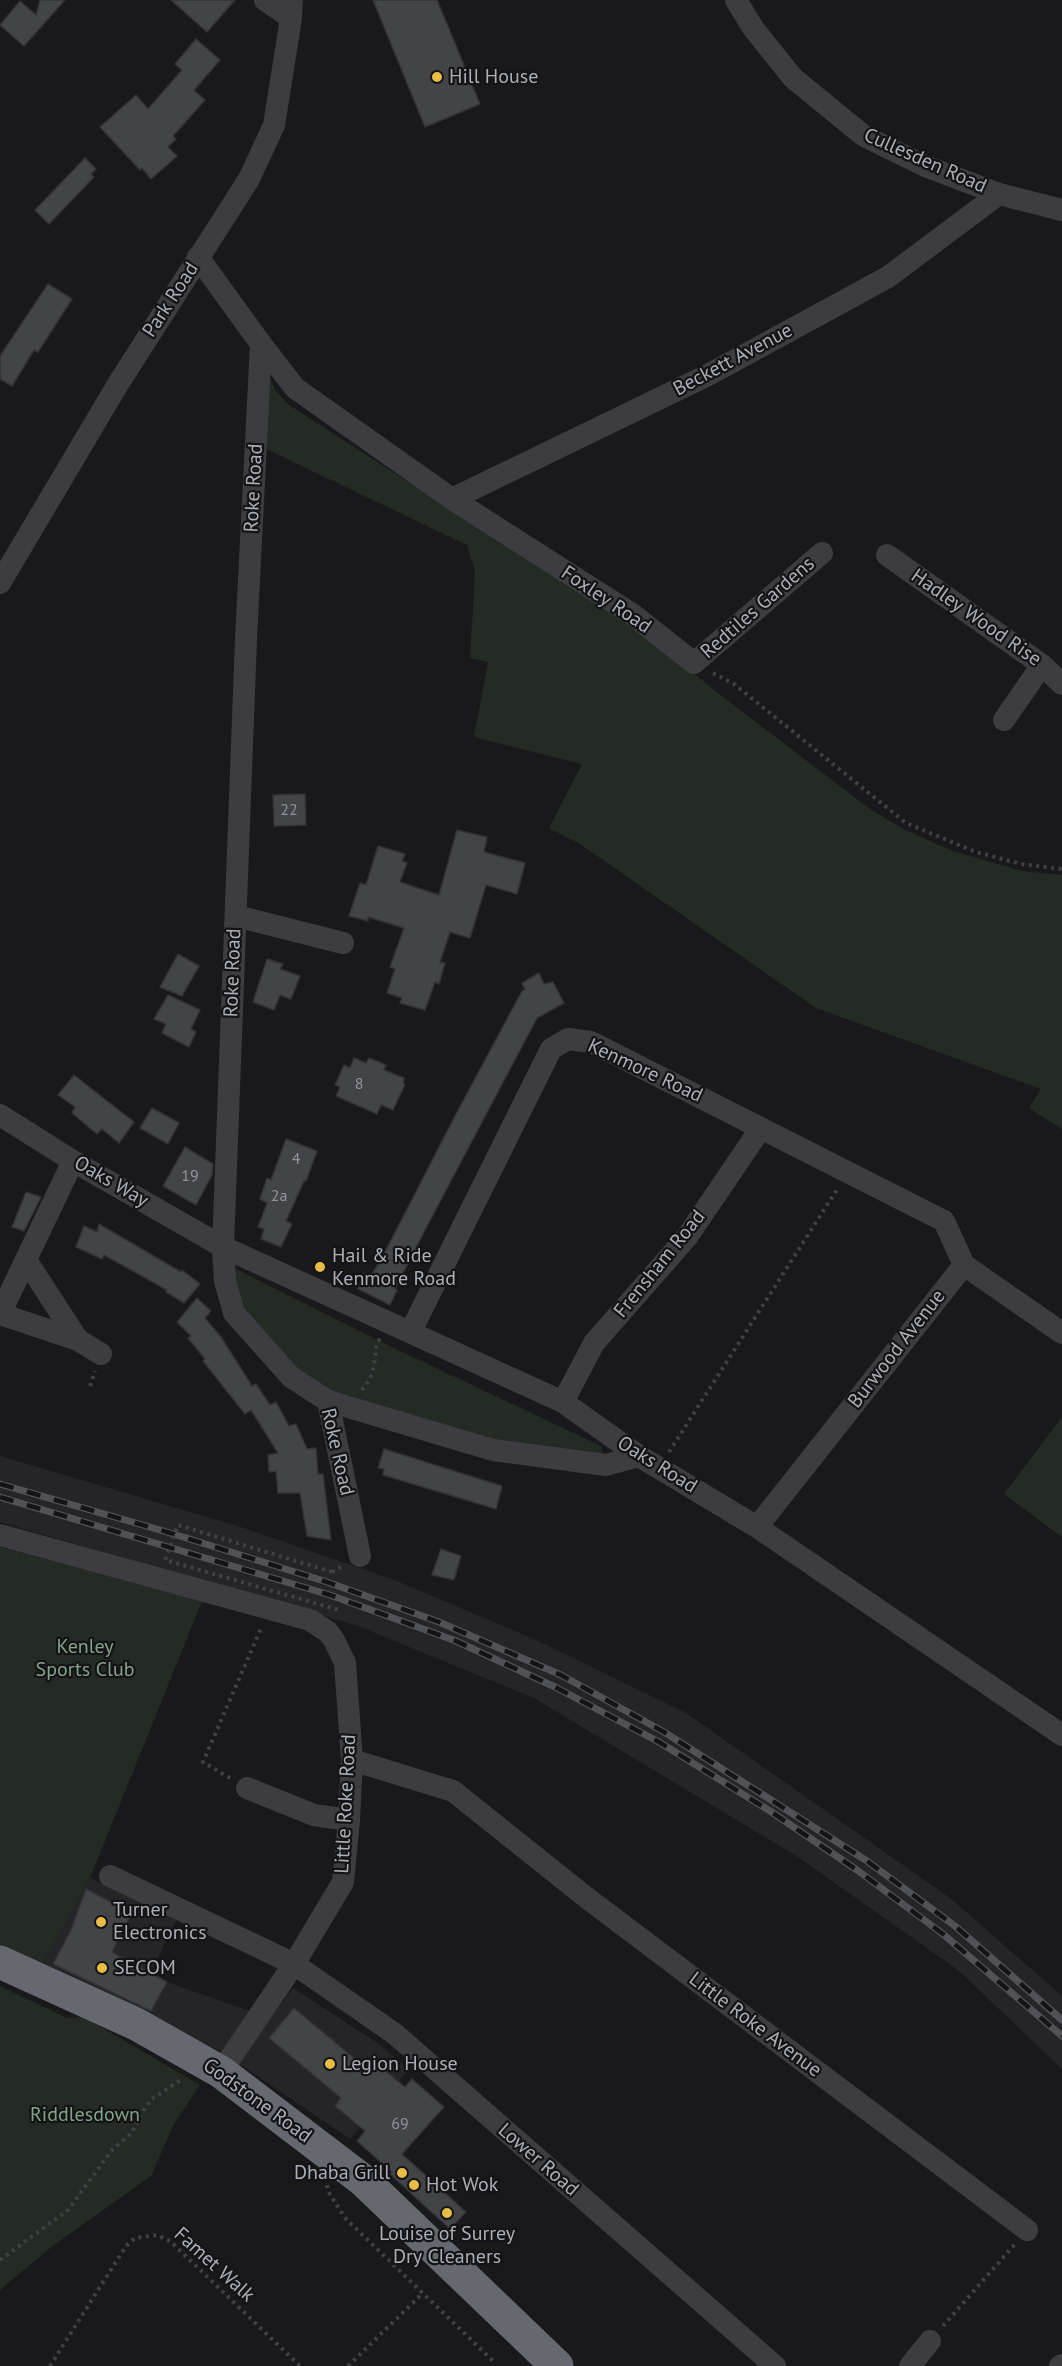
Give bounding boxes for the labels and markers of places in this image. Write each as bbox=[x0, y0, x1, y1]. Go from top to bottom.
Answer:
place label: Hill House bbox=[449, 65, 538, 89]
marker: Hill House bbox=[430, 70, 444, 84]
place label: Hail & Ride Kenmore Road bbox=[332, 1244, 456, 1291]
marker: Hail & Ride Kenmore Road bbox=[313, 1260, 327, 1274]
place label: Turner Electronics bbox=[113, 1898, 207, 1945]
marker: Turner Electronics bbox=[94, 1915, 108, 1929]
place label: SECOM bbox=[114, 1956, 176, 1980]
marker: SECOM bbox=[95, 1961, 109, 1975]
place label: Legion House bbox=[342, 2052, 458, 2076]
marker: Legion House bbox=[323, 2057, 337, 2071]
place label: Dhaba Grill bbox=[294, 2161, 390, 2185]
marker: Dhaba Grill bbox=[395, 2166, 409, 2180]
place label: Hot Wok bbox=[426, 2173, 498, 2197]
marker: Hot Wok bbox=[407, 2178, 421, 2192]
marker: Louise of Surrey Dry Cleaners bbox=[440, 2206, 454, 2220]
place label: Louise of Surrey Dry Cleaners bbox=[379, 2222, 515, 2269]

